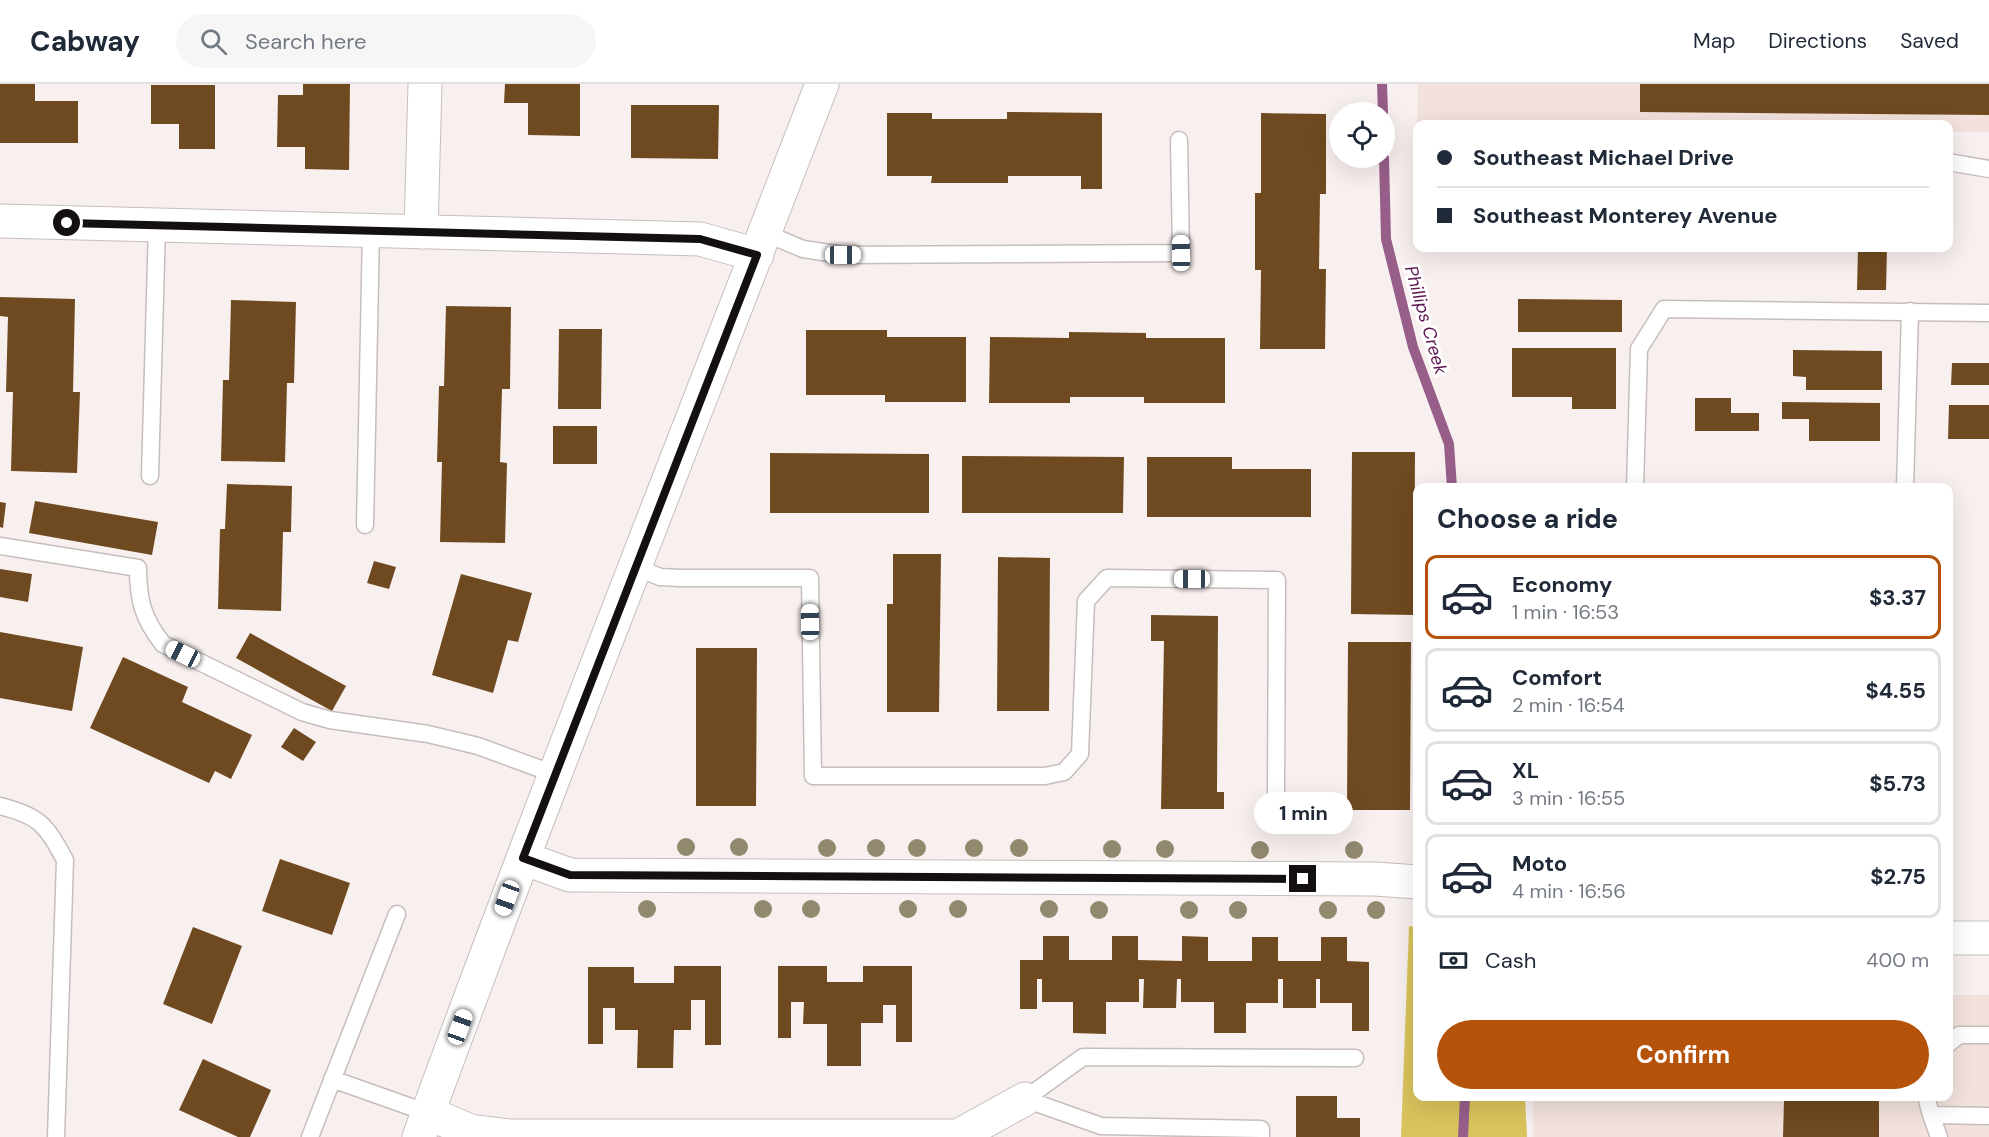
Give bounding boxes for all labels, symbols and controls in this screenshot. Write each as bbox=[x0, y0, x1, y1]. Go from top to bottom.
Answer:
search box bbox=[176, 14, 596, 68]
text: Cabway bbox=[30, 23, 140, 60]
icon: search bbox=[197, 25, 230, 58]
text: Search here bbox=[245, 27, 366, 56]
text: Map bbox=[1693, 27, 1735, 55]
text: Directions bbox=[1768, 27, 1867, 55]
text: Saved bbox=[1900, 27, 1959, 55]
map controls bbox=[1329, 102, 1395, 168]
button: locate bbox=[1329, 102, 1395, 168]
text: Southeast Michael Drive bbox=[1473, 143, 1734, 172]
text: Southeast Monterey Avenue bbox=[1473, 201, 1777, 230]
route start bbox=[53, 209, 80, 236]
car bbox=[1172, 235, 1190, 271]
car bbox=[825, 246, 861, 264]
water label: Phillips Creek bbox=[1399, 263, 1453, 378]
text: Choose a ride bbox=[1437, 501, 1618, 536]
car bbox=[1174, 570, 1210, 588]
icon: car bbox=[1440, 570, 1494, 624]
text: Economy bbox=[1512, 570, 1612, 599]
text: $3.37 bbox=[1869, 583, 1926, 612]
text: 1 min · 16:53 bbox=[1512, 599, 1619, 625]
car bbox=[801, 604, 819, 640]
car bbox=[163, 638, 203, 670]
icon: car bbox=[1440, 663, 1494, 717]
text: Comfort bbox=[1512, 663, 1602, 692]
text: $4.55 bbox=[1865, 676, 1926, 705]
text: 2 min · 16:54 bbox=[1512, 692, 1625, 718]
icon: car bbox=[1440, 756, 1494, 810]
text: XL bbox=[1512, 756, 1539, 785]
text: $5.73 bbox=[1869, 769, 1926, 798]
text: 3 min · 16:55 bbox=[1512, 785, 1625, 811]
callout: 1 min bbox=[1254, 792, 1352, 834]
text: 1 min bbox=[1279, 800, 1328, 826]
icon: car bbox=[1440, 849, 1494, 903]
text: Moto bbox=[1512, 849, 1567, 878]
text: $2.75 bbox=[1870, 862, 1926, 891]
route end bbox=[1289, 865, 1316, 892]
car bbox=[492, 878, 522, 918]
text: 4 min · 16:56 bbox=[1512, 878, 1626, 904]
icon: cash bbox=[1437, 944, 1470, 977]
text: Cash bbox=[1485, 946, 1536, 975]
text: 400 m bbox=[1866, 947, 1929, 973]
car bbox=[445, 1007, 475, 1047]
button: Confirm bbox=[1437, 1020, 1929, 1089]

